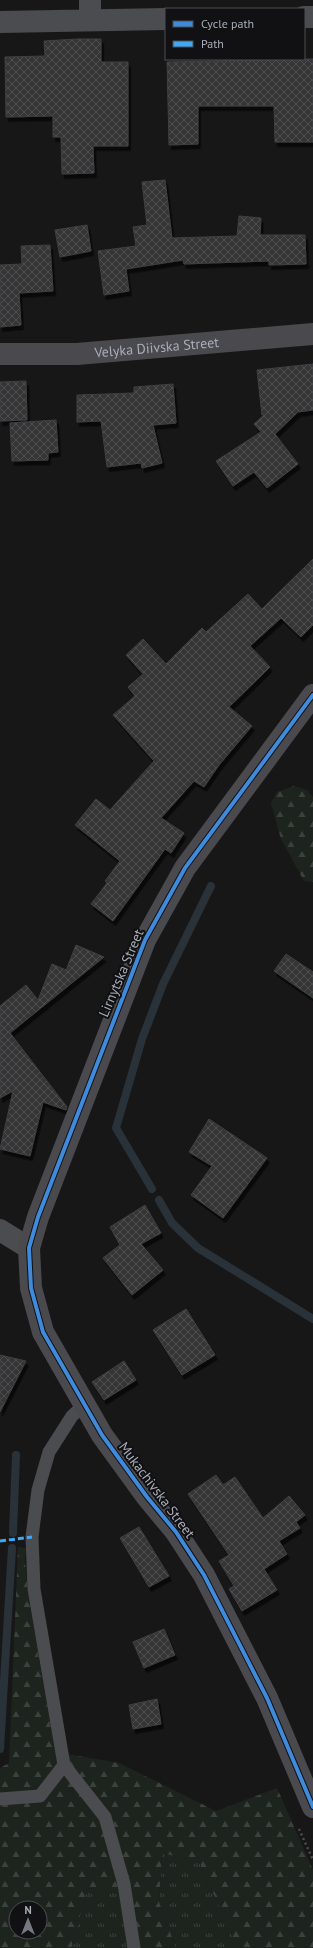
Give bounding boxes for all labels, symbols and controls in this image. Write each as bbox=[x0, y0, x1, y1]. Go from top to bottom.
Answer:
legend bbox=[165, 8, 305, 60]
text: Cycle path bbox=[201, 16, 254, 31]
text: Path bbox=[201, 36, 224, 51]
street label: Velyka Diivska Street bbox=[93, 333, 220, 362]
street label: Lirnytska Street bbox=[94, 926, 148, 1020]
street label: Mukachivska Street bbox=[115, 1438, 199, 1542]
north arrow bbox=[8, 1900, 48, 1940]
text: N bbox=[24, 1903, 32, 1917]

